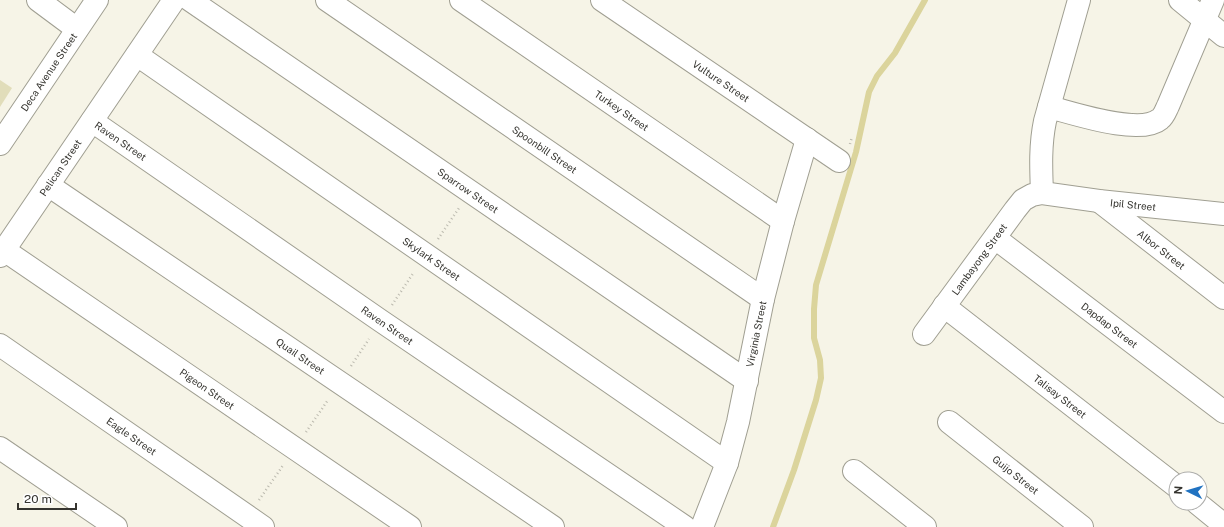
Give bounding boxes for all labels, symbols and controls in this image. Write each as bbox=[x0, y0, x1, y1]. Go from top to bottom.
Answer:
street label: Deca Avenue Street bbox=[18, 30, 79, 113]
street label: Vulture Street bbox=[690, 57, 752, 105]
street label: Turkey Street bbox=[592, 88, 651, 133]
street label: Raven Street bbox=[93, 119, 149, 163]
street label: Spoonbill Street bbox=[510, 123, 579, 176]
street label: Pelican Street bbox=[37, 137, 84, 198]
street label: Sparrow Street bbox=[435, 165, 501, 215]
street label: Ipil Street bbox=[1110, 196, 1157, 213]
street label: Lambayong Street bbox=[949, 221, 1009, 297]
street label: Albor Street bbox=[1135, 227, 1188, 272]
street label: Skylark Street bbox=[400, 234, 463, 283]
street label: Virginia Street bbox=[743, 300, 768, 368]
street label: Dapdap Street bbox=[1079, 300, 1140, 350]
street label: Raven Street bbox=[359, 303, 416, 347]
street label: Quail Street bbox=[274, 335, 327, 377]
street label: Pigeon Street bbox=[178, 366, 237, 412]
street label: Talisay Street bbox=[1031, 372, 1089, 420]
street label: Eagle Street bbox=[104, 415, 159, 458]
street label: Guijo Street bbox=[990, 453, 1041, 497]
north arrow bbox=[1168, 471, 1208, 511]
scale bar bbox=[18, 485, 76, 511]
text: N bbox=[1172, 485, 1184, 495]
text: 20 m bbox=[24, 492, 52, 506]

